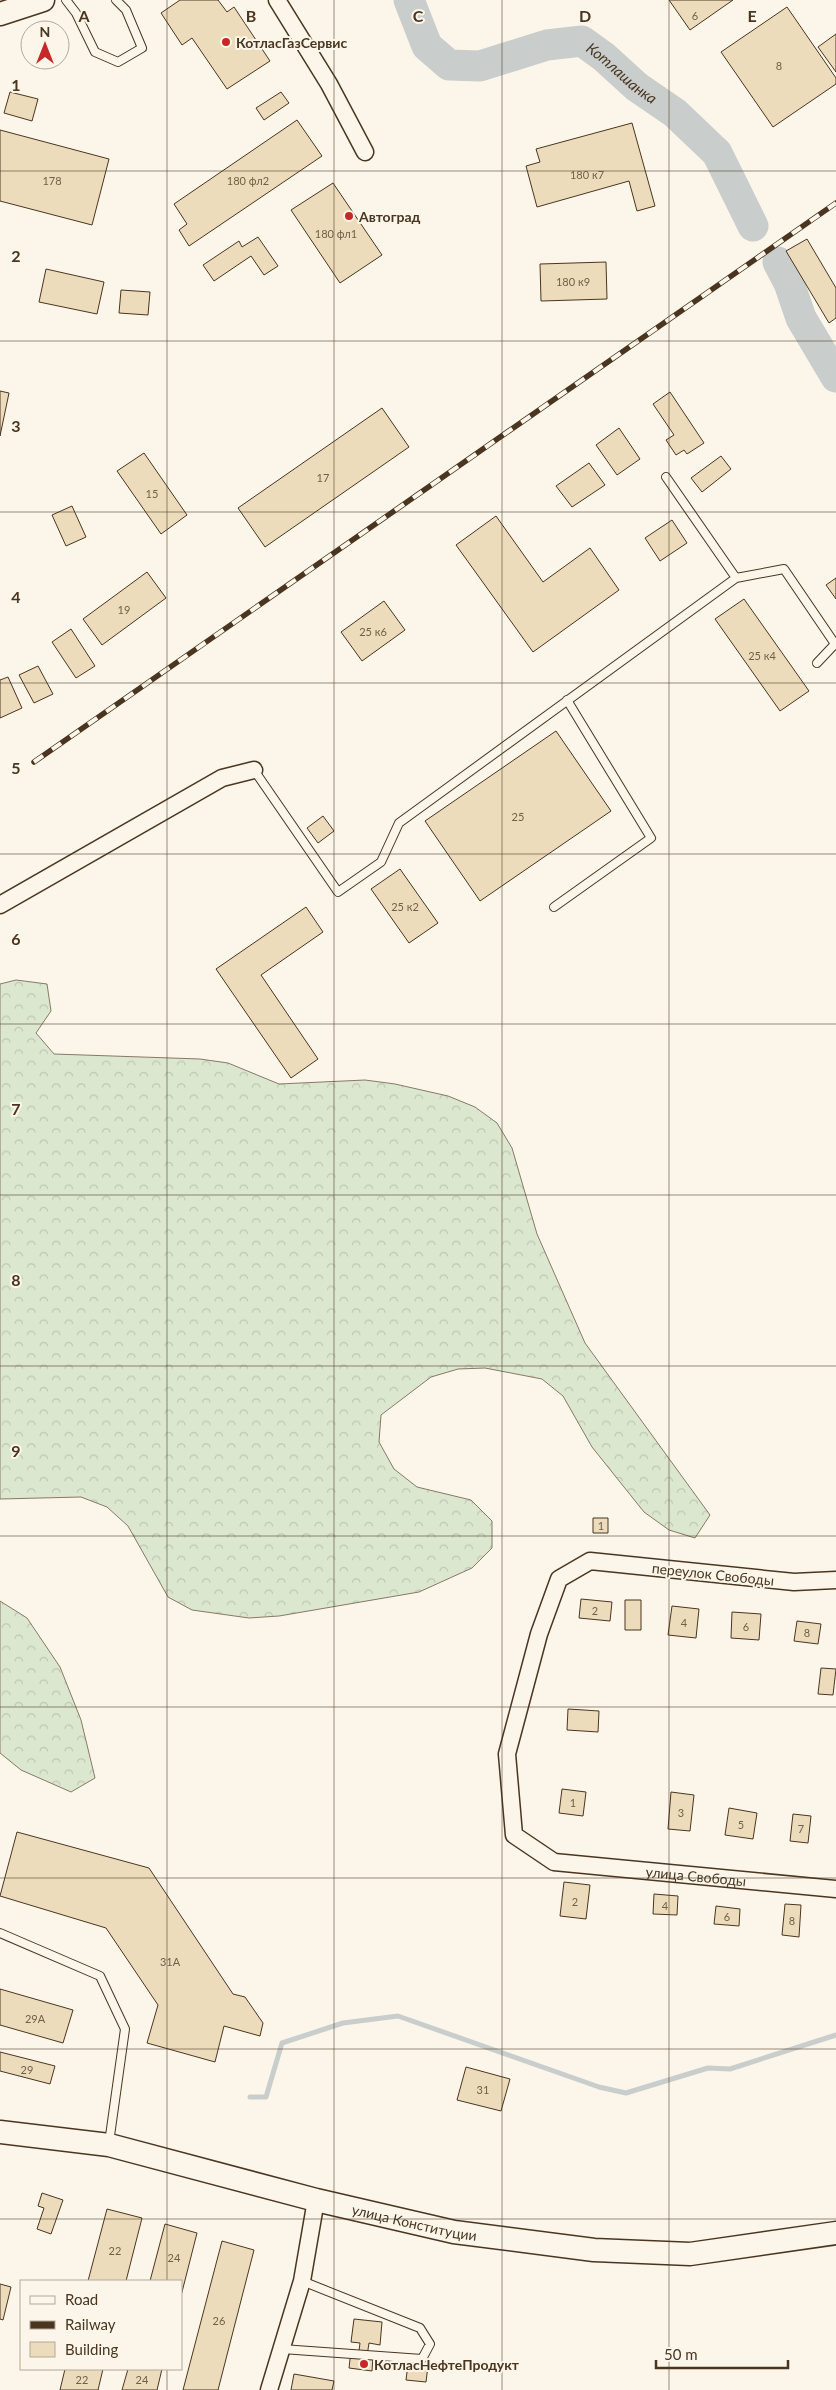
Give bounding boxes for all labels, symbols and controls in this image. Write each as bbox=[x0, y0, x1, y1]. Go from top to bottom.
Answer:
text: A bbox=[77, 6, 90, 25]
text: B bbox=[246, 6, 256, 25]
text: C bbox=[413, 6, 424, 25]
text: D bbox=[579, 6, 591, 25]
text: E bbox=[747, 6, 757, 25]
house number: 6 bbox=[692, 9, 698, 22]
north arrow bbox=[20, 20, 70, 70]
text: N bbox=[40, 23, 50, 40]
place label: КотласГазСервис bbox=[236, 34, 347, 51]
marker: КотласГазСервис bbox=[220, 36, 232, 48]
water label: Котлашанка bbox=[583, 38, 661, 107]
house number: 8 bbox=[776, 59, 782, 72]
text: 1 bbox=[11, 75, 21, 94]
house number: 180 к7 bbox=[570, 168, 604, 181]
house number: 178 bbox=[42, 174, 62, 187]
house number: 180 фл2 bbox=[227, 174, 269, 187]
place label: Автоград bbox=[358, 208, 421, 225]
marker: Автоград bbox=[343, 210, 355, 222]
house number: 180 фл1 bbox=[315, 227, 357, 240]
text: 2 bbox=[11, 246, 21, 265]
house number: 180 к9 bbox=[556, 275, 590, 288]
text: 3 bbox=[11, 416, 21, 435]
house number: 17 bbox=[317, 471, 329, 484]
house number: 15 bbox=[146, 487, 158, 500]
text: 4 bbox=[11, 587, 21, 606]
house number: 19 bbox=[118, 603, 130, 616]
house number: 25 к6 bbox=[359, 625, 387, 638]
house number: 25 к4 bbox=[748, 649, 776, 662]
text: 5 bbox=[11, 758, 21, 777]
house number: 25 bbox=[512, 810, 524, 823]
house number: 25 к2 bbox=[391, 900, 419, 913]
text: 6 bbox=[11, 929, 21, 948]
text: 7 bbox=[11, 1099, 21, 1118]
text: 8 bbox=[11, 1270, 21, 1289]
text: 9 bbox=[11, 1441, 21, 1460]
house number: 1 bbox=[598, 1519, 604, 1532]
street label: переулок Свободы bbox=[651, 1559, 775, 1589]
house number: 2 bbox=[592, 1604, 598, 1617]
house number: 4 bbox=[681, 1616, 688, 1629]
house number: 6 bbox=[743, 1620, 749, 1633]
house number: 8 bbox=[804, 1626, 810, 1639]
house number: 1 bbox=[570, 1796, 576, 1809]
house number: 3 bbox=[678, 1806, 684, 1819]
house number: 5 bbox=[738, 1818, 744, 1831]
house number: 7 bbox=[798, 1822, 804, 1835]
street label: улица Свободы bbox=[645, 1862, 747, 1889]
house number: 2 bbox=[572, 1895, 578, 1908]
house number: 4 bbox=[662, 1899, 669, 1912]
house number: 6 bbox=[724, 1910, 730, 1923]
house number: 8 bbox=[789, 1914, 795, 1927]
house number: 31А bbox=[160, 1955, 181, 1968]
house number: 29А bbox=[25, 2012, 46, 2025]
house number: 29 bbox=[21, 2063, 33, 2076]
house number: 31 bbox=[477, 2083, 489, 2096]
street label: улица Конституции bbox=[351, 2200, 478, 2243]
house number: 22 bbox=[109, 2244, 121, 2257]
house number: 24 bbox=[168, 2251, 181, 2264]
legend bbox=[20, 2280, 182, 2370]
text: Road bbox=[65, 2290, 98, 2308]
house number: 26 bbox=[213, 2314, 225, 2327]
text: Railway bbox=[65, 2315, 116, 2333]
scale bar bbox=[656, 2338, 788, 2370]
text: Building bbox=[65, 2340, 118, 2358]
text: 50 m bbox=[664, 2345, 698, 2363]
place label: КотласНефтеПродукт bbox=[374, 2356, 520, 2373]
marker: КотласНефтеПродукт bbox=[358, 2358, 370, 2370]
house number: 22 bbox=[76, 2373, 88, 2386]
house number: 24 bbox=[136, 2373, 149, 2386]

